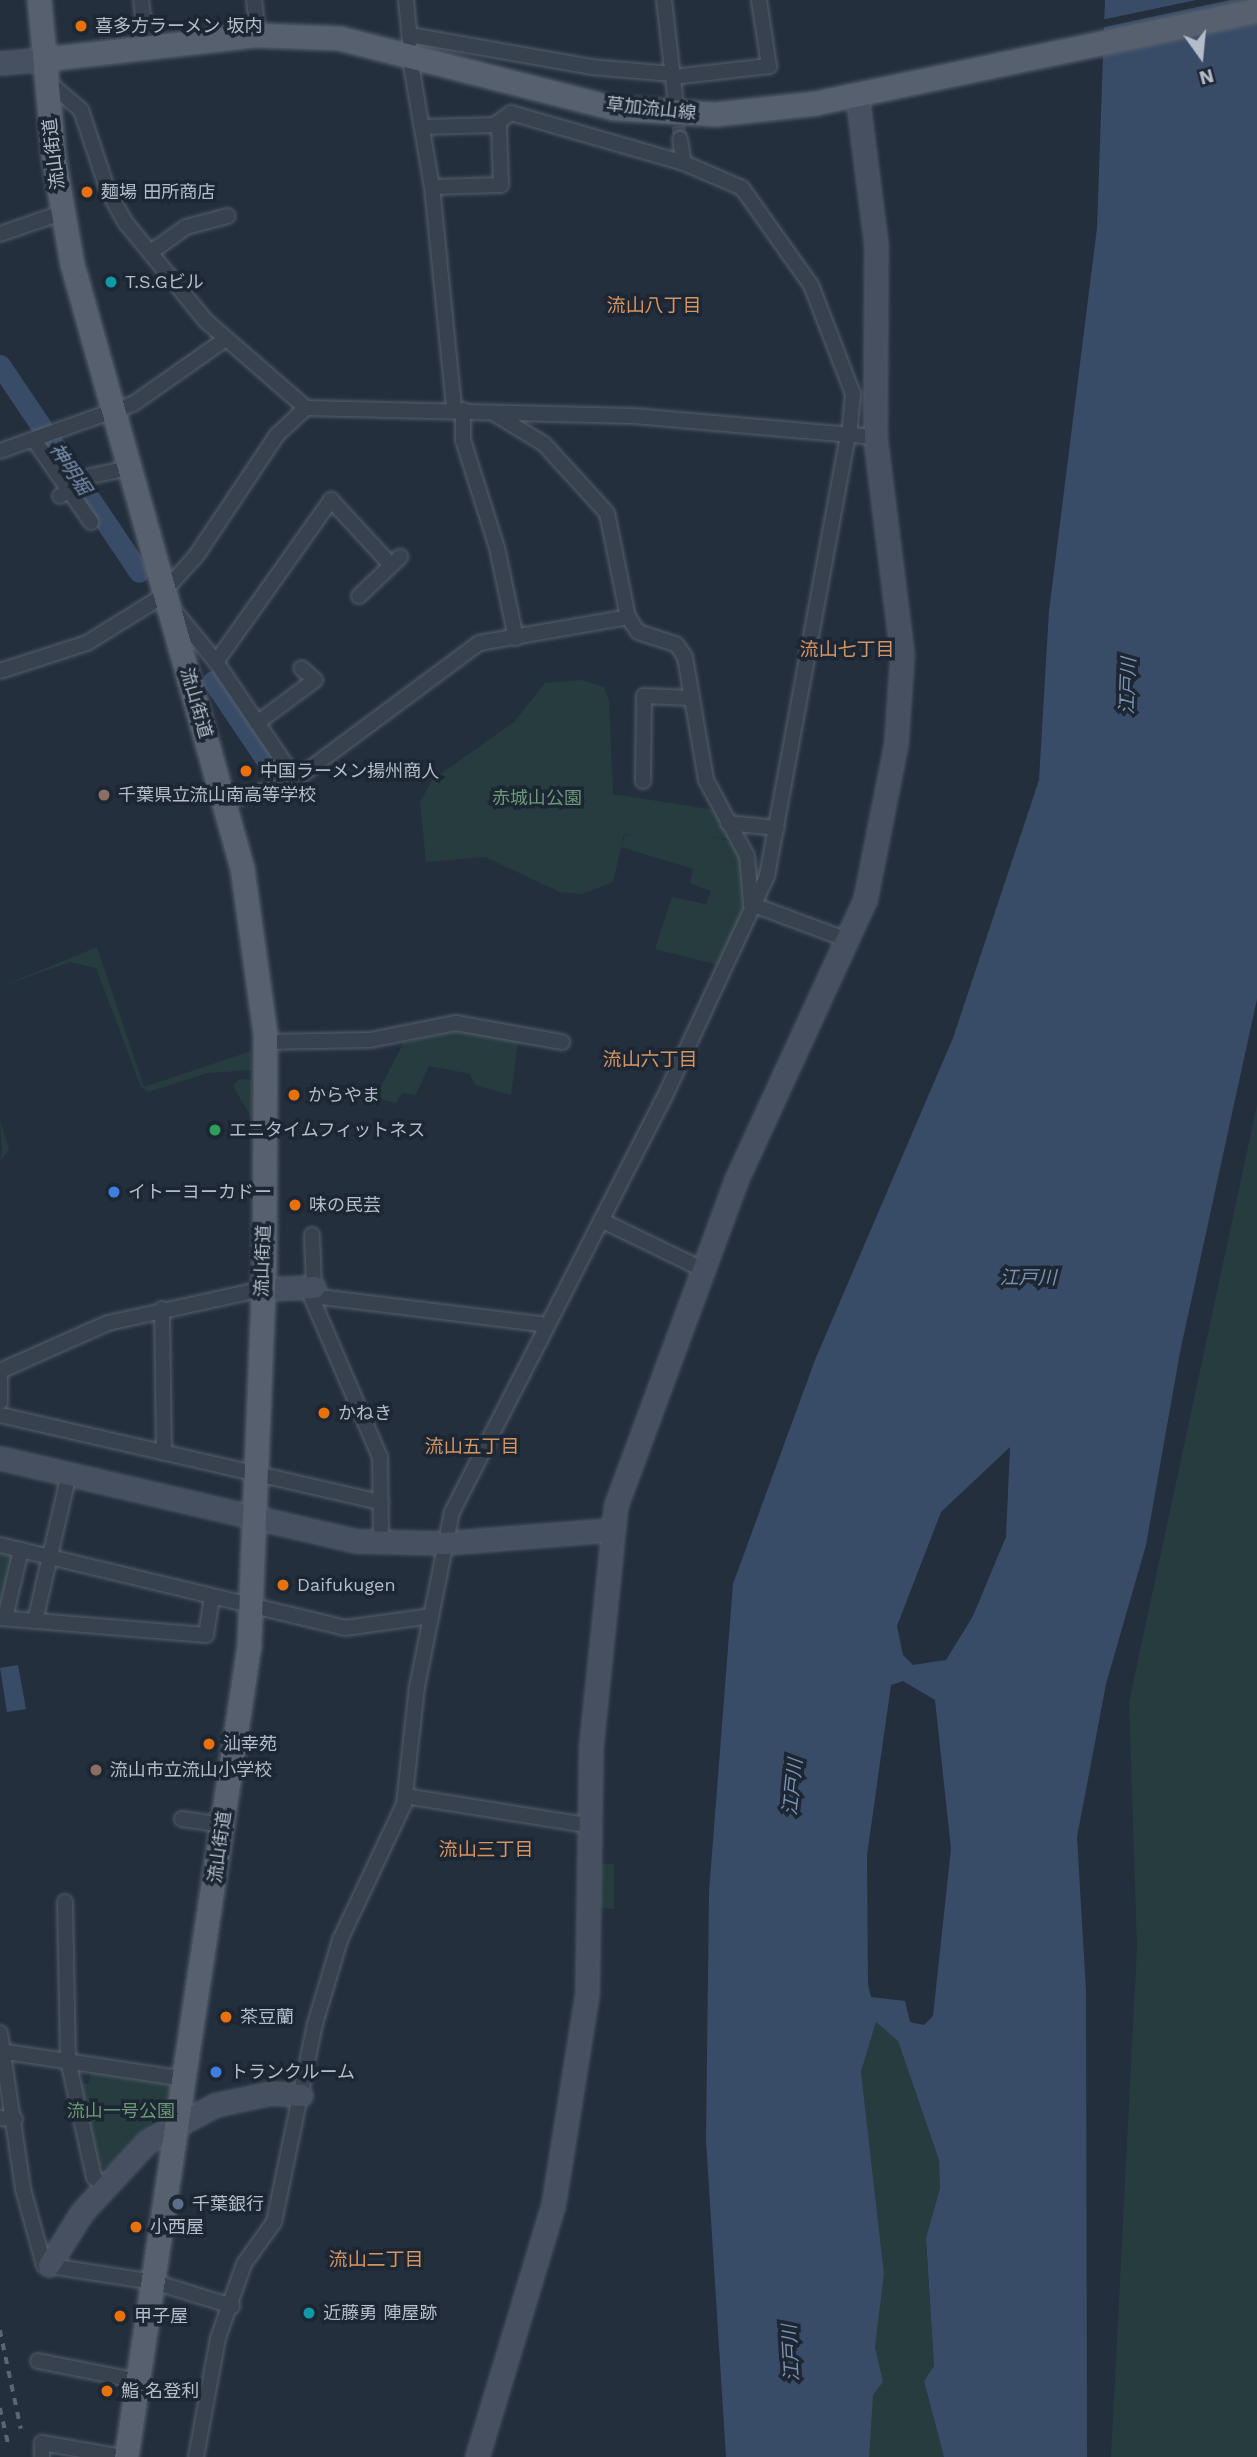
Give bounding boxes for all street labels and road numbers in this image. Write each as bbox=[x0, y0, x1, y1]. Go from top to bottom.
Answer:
street label: 草加流山線 bbox=[605, 94, 697, 124]
street label: 流山街道 bbox=[39, 117, 69, 191]
street label: 流山街道 bbox=[176, 665, 216, 741]
street label: 流山街道 bbox=[251, 1225, 275, 1297]
street label: 流山街道 bbox=[204, 1810, 236, 1884]

